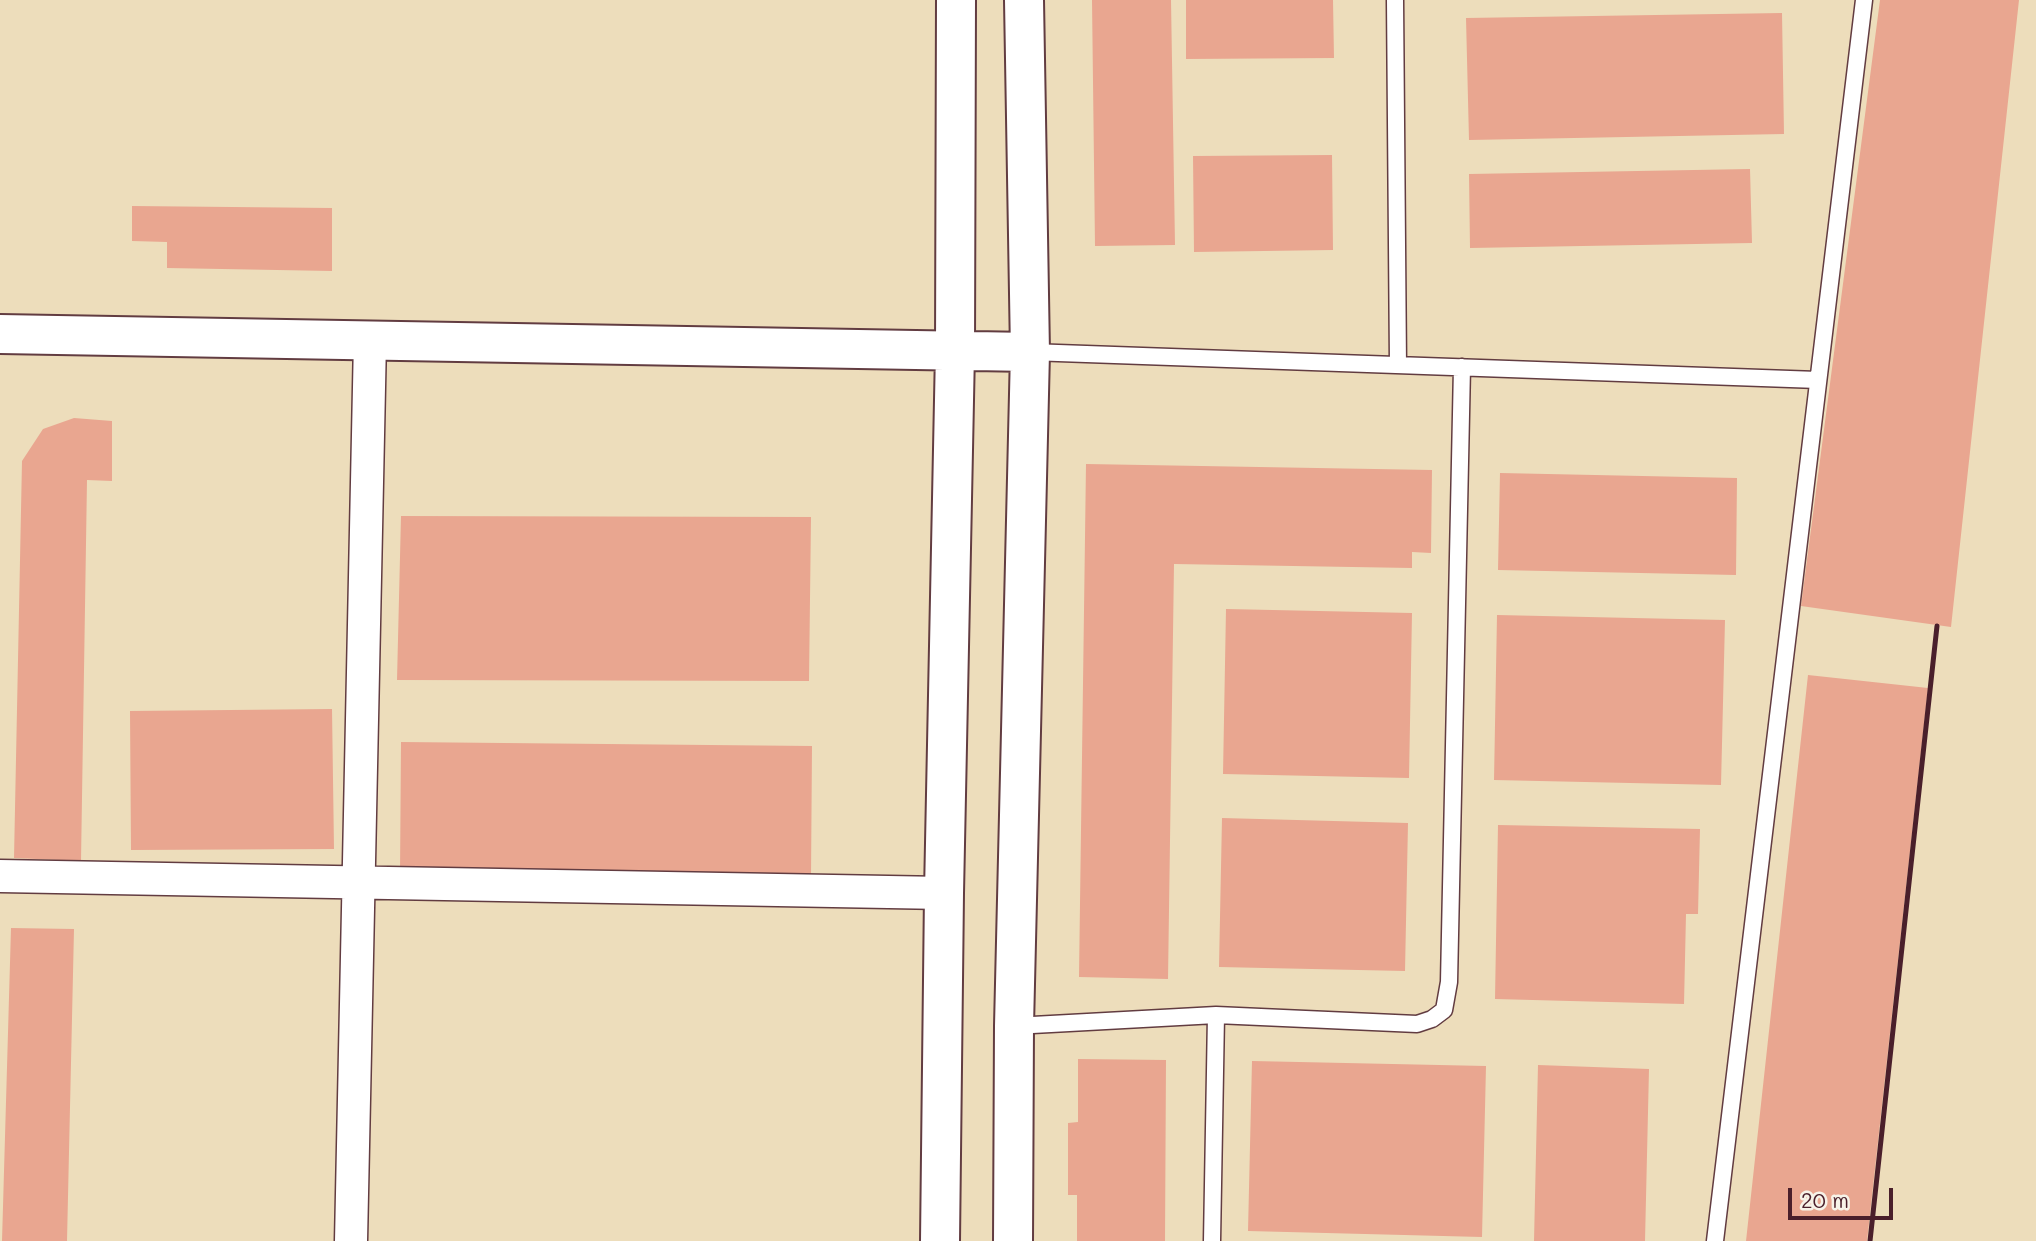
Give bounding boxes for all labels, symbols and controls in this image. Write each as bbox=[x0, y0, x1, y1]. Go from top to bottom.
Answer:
scale bar bbox=[1791, 1174, 1896, 1218]
text: 20 m bbox=[1801, 1186, 1849, 1213]

